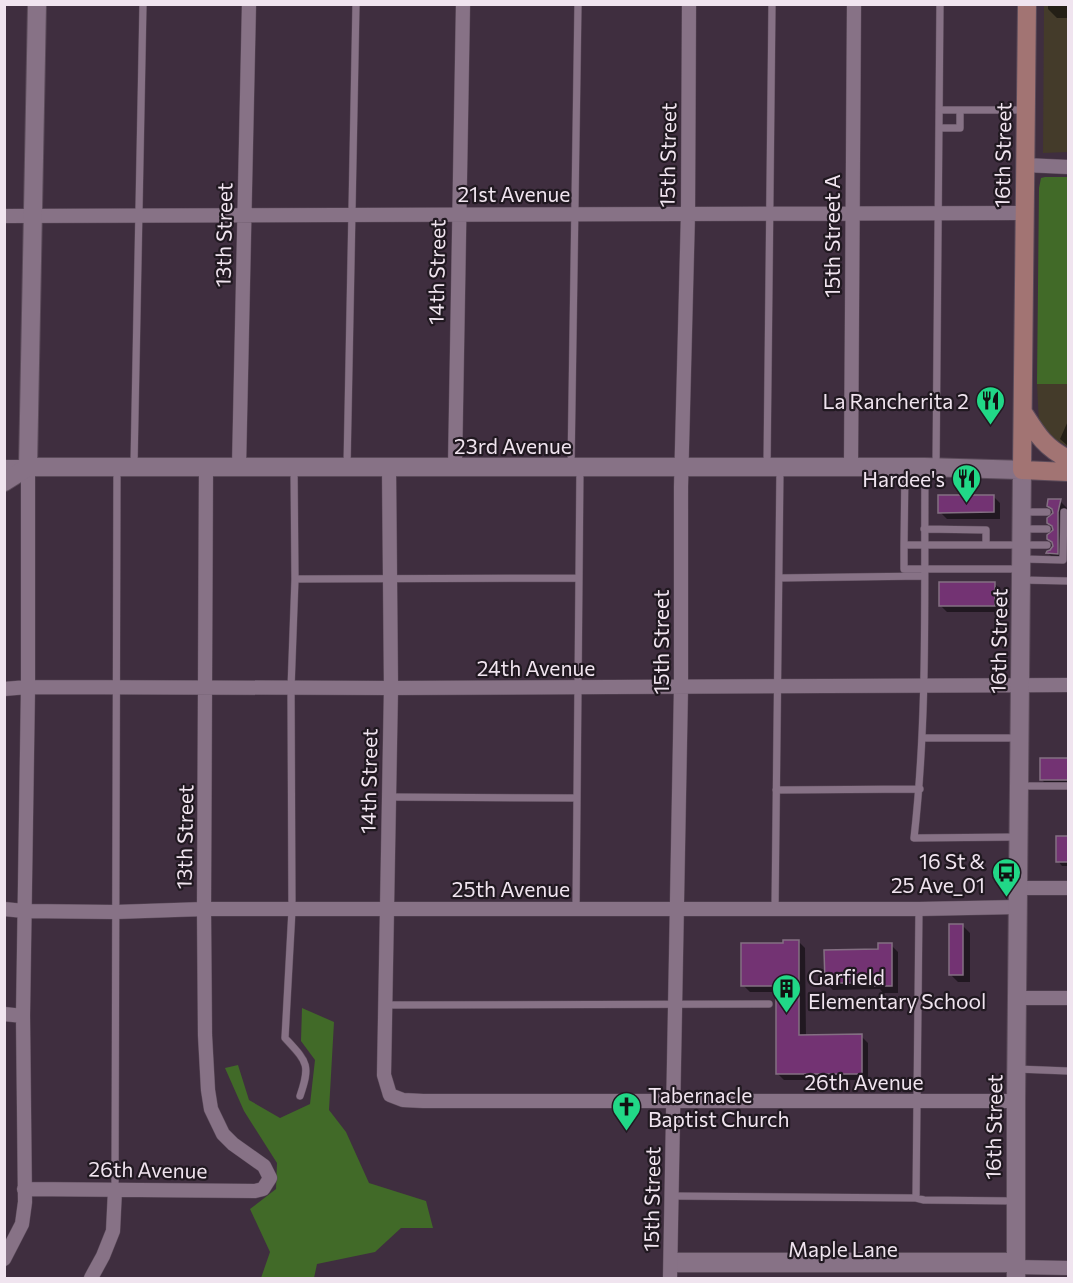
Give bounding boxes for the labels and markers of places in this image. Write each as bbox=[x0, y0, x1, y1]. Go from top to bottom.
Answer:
restaurant icon: La Rancherita 2 bbox=[974, 384, 1006, 426]
place label: La Rancherita 2 bbox=[822, 388, 969, 413]
restaurant icon: Hardee's bbox=[950, 462, 982, 504]
place label: Hardee's bbox=[862, 466, 945, 491]
place label: 16 St & 25 Ave_01 bbox=[891, 848, 986, 897]
bus stop icon: 16 St & 25 Ave_01 bbox=[990, 856, 1022, 898]
place label: Garfield Elementary School bbox=[808, 964, 986, 1013]
building icon: Garfield Elementary School bbox=[771, 972, 803, 1014]
place label: Tabernacle Baptist Church bbox=[648, 1082, 790, 1131]
church icon: Tabernacle Baptist Church bbox=[611, 1090, 643, 1132]

